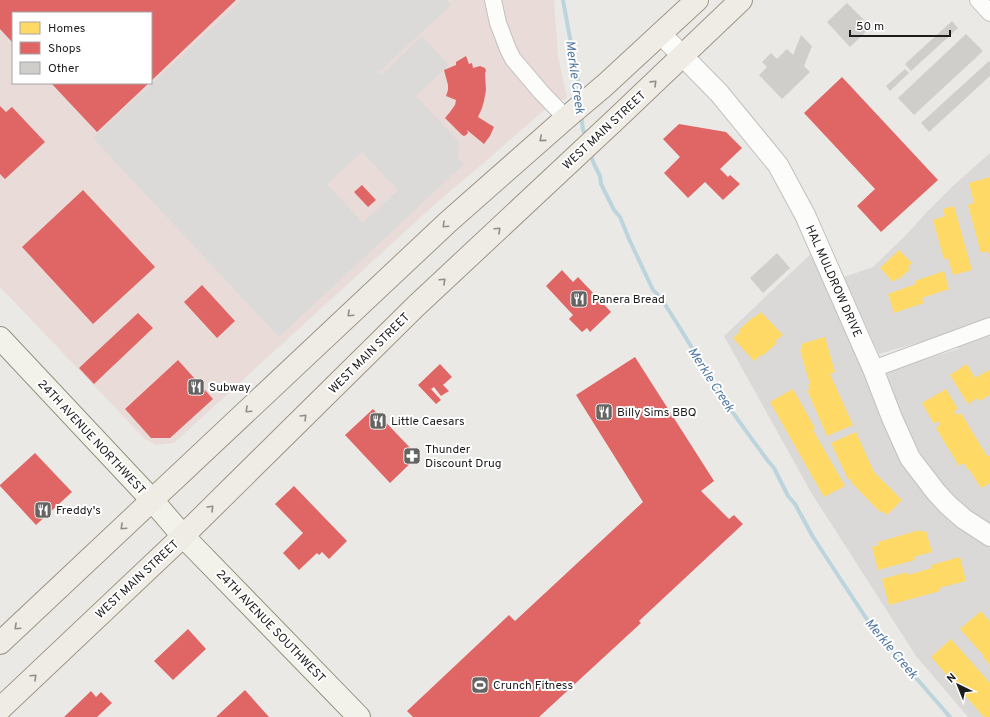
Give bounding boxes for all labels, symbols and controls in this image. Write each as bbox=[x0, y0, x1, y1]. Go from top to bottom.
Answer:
legend bbox=[12, 12, 152, 84]
scale bar bbox=[850, 12, 950, 38]
text: 50 m bbox=[856, 19, 884, 35]
text: Homes bbox=[48, 21, 85, 37]
water label: Merkle Creek bbox=[561, 40, 587, 115]
text: Shops bbox=[48, 41, 81, 57]
text: Other bbox=[48, 61, 80, 77]
one-way arrow bbox=[649, 80, 657, 88]
street label: WEST MAIN STREET bbox=[560, 88, 650, 174]
one-way arrow bbox=[539, 135, 547, 142]
one-way arrow bbox=[442, 221, 449, 228]
street label: HAL MULDROW DRIVE bbox=[801, 223, 865, 340]
one-way arrow bbox=[493, 227, 501, 234]
one-way arrow bbox=[438, 278, 446, 286]
restaurant icon: Panera Bread bbox=[569, 289, 589, 309]
place label: Panera Bread bbox=[592, 292, 665, 308]
street label: WEST MAIN STREET bbox=[326, 310, 414, 398]
one-way arrow bbox=[347, 310, 355, 317]
water label: Merkle Creek bbox=[683, 345, 737, 416]
street label: 24TH AVENUE NORTHWEST bbox=[34, 377, 149, 499]
restaurant icon: Subway bbox=[186, 377, 206, 397]
place label: Subway bbox=[209, 380, 251, 396]
restaurant icon: Billy Sims BBQ bbox=[594, 402, 614, 422]
one-way arrow bbox=[245, 405, 253, 412]
place label: Billy Sims BBQ bbox=[617, 405, 697, 421]
restaurant icon: Little Caesars bbox=[368, 411, 388, 431]
one-way arrow bbox=[299, 414, 307, 422]
place label: Little Caesars bbox=[391, 414, 465, 430]
place label: Thunder Discount Drug bbox=[425, 442, 502, 472]
pharmacy icon: Thunder Discount Drug bbox=[402, 446, 422, 466]
restaurant icon: Freddy's bbox=[33, 500, 53, 520]
place label: Freddy's bbox=[56, 503, 101, 519]
one-way arrow bbox=[206, 506, 214, 513]
one-way arrow bbox=[120, 522, 128, 529]
street label: WEST MAIN STREET bbox=[93, 537, 183, 623]
street label: 24TH AVENUE SOUTHWEST bbox=[212, 567, 328, 687]
water label: Merkle Creek bbox=[861, 616, 921, 683]
one-way arrow bbox=[14, 622, 22, 629]
north arrow bbox=[938, 665, 978, 705]
text: N bbox=[944, 671, 960, 686]
one-way arrow bbox=[29, 674, 37, 682]
sports icon: Crunch Fitness bbox=[470, 675, 490, 695]
place label: Crunch Fitness bbox=[493, 678, 573, 694]

